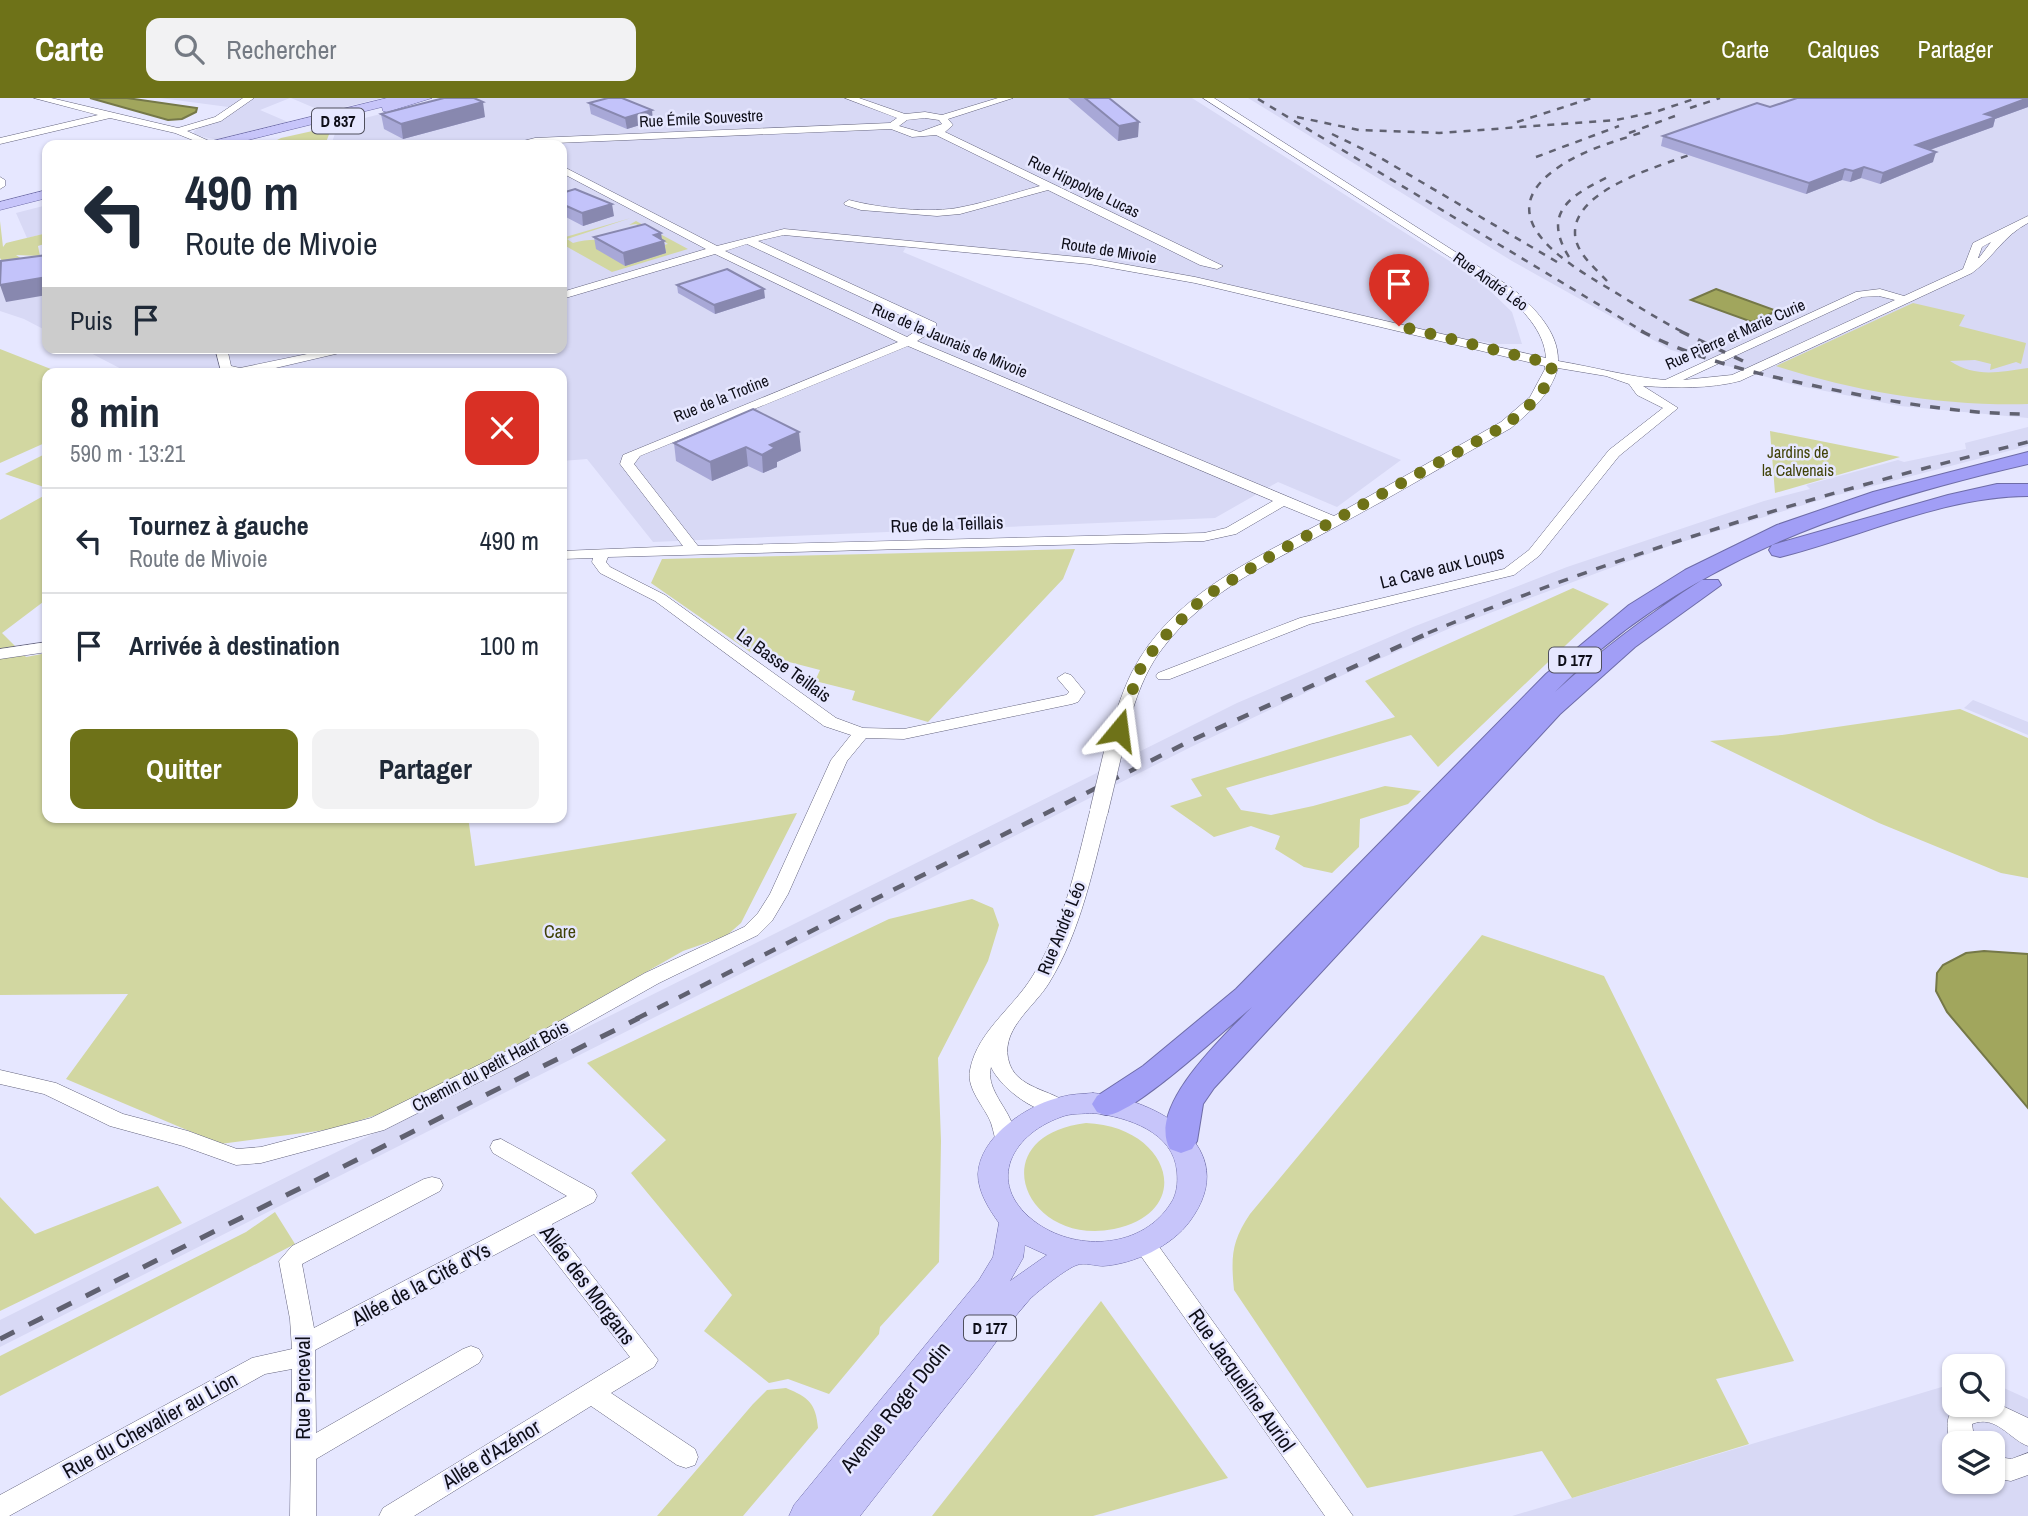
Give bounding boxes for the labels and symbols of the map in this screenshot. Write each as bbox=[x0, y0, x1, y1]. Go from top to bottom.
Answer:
street label: Rue Émile Souvestre bbox=[639, 104, 763, 132]
road number: D 837 bbox=[312, 108, 364, 134]
street label: Rue Hippolyte Lucas bbox=[1024, 149, 1144, 223]
street label: Route de Mivoie bbox=[1060, 232, 1158, 268]
street label: Rue André Léo bbox=[1449, 246, 1533, 316]
pin bbox=[1369, 254, 1429, 326]
street label: Rue Pierre et Marie Curie bbox=[1662, 293, 1808, 375]
street label: Rue de la Jaunais de Mivoie bbox=[869, 297, 1031, 383]
street label: Rue de la Trotine bbox=[670, 369, 772, 427]
park label: Jardins de la Calvenais bbox=[1762, 441, 1834, 481]
street label: Rue de la Teillais bbox=[890, 510, 1004, 538]
street label: La Cave aux Loups bbox=[1377, 539, 1507, 595]
street label: La Basse Teillais bbox=[732, 622, 836, 708]
road number: D 177 bbox=[1549, 648, 1601, 673]
position arrow bbox=[1082, 693, 1156, 767]
street label: Rue André Léo bbox=[1031, 878, 1091, 978]
park label: Care bbox=[544, 919, 576, 944]
street label: Chemin du petit Haut Bois bbox=[407, 1014, 573, 1118]
street label: Allée des Morgans bbox=[533, 1219, 642, 1351]
street label: Allée de la Cité d'Ys bbox=[346, 1235, 495, 1333]
street label: Rue Jacqueline Auriol bbox=[1182, 1303, 1302, 1457]
road number: D 177 bbox=[964, 1316, 1016, 1340]
street label: Avenue Roger Dodin bbox=[833, 1335, 957, 1479]
street label: Rue Perceval bbox=[288, 1336, 317, 1440]
street label: Rue du Chevalier au Lion bbox=[57, 1365, 243, 1485]
street label: Allée d'Azénor bbox=[436, 1412, 546, 1496]

